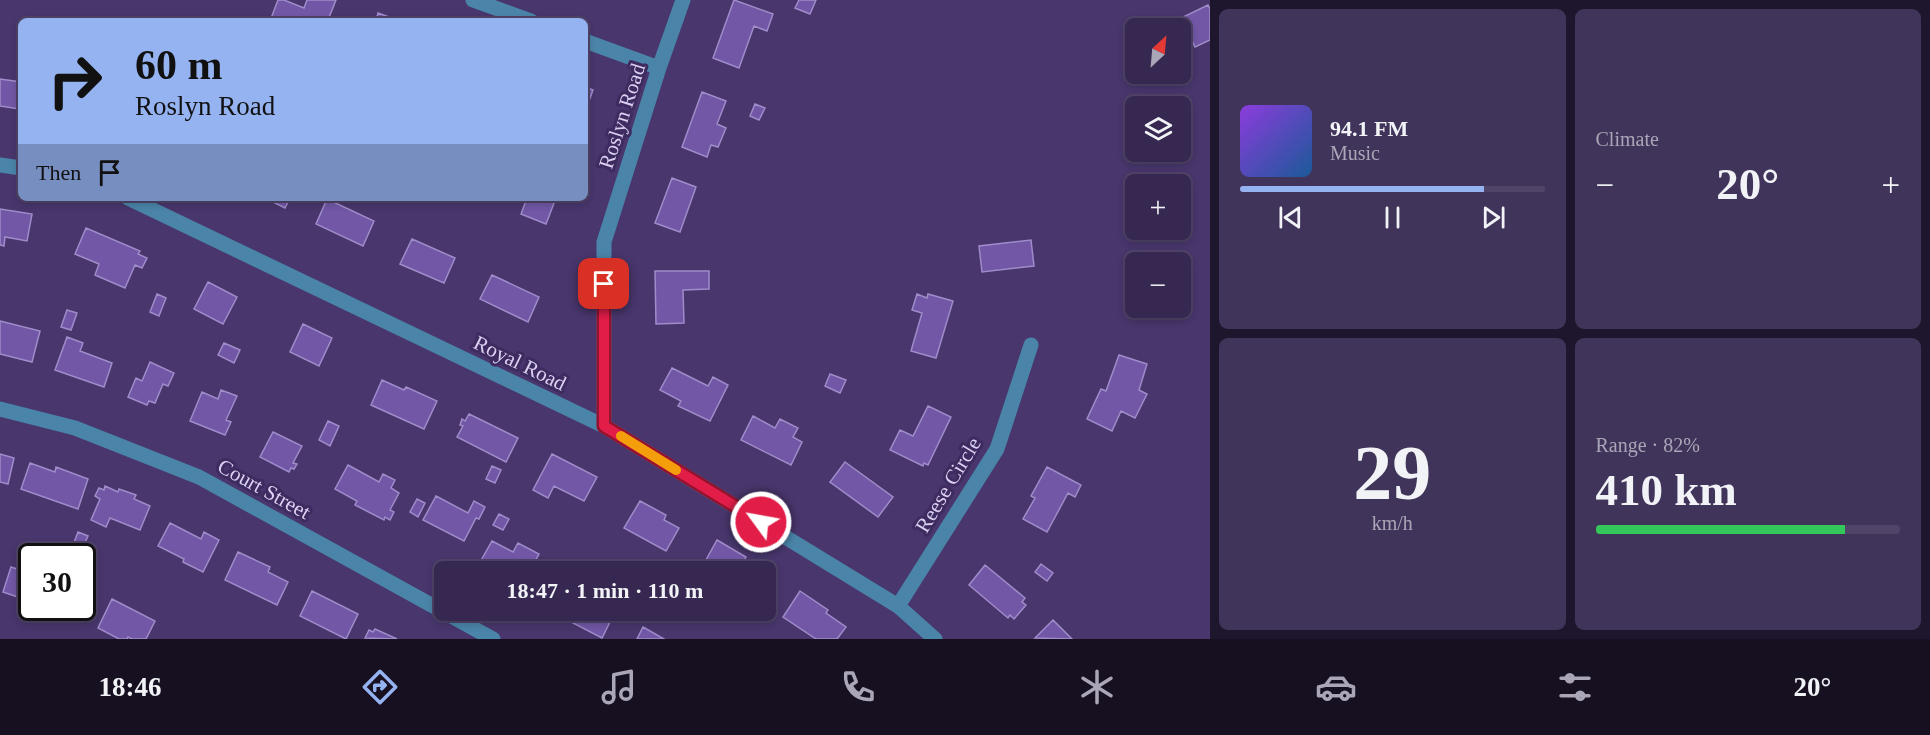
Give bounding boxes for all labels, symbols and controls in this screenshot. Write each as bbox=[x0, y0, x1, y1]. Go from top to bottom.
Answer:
north arrow bbox=[1125, 18, 1191, 84]
map controls bbox=[1125, 18, 1191, 318]
icon: right bbox=[36, 42, 114, 120]
text: 60 m bbox=[135, 42, 223, 88]
street label: Roslyn Road bbox=[594, 60, 650, 172]
text: Roslyn Road bbox=[135, 91, 275, 121]
button: layers bbox=[1125, 96, 1191, 162]
text: 94.1 FM bbox=[1330, 116, 1408, 141]
text: Climate bbox=[1596, 128, 1659, 150]
text: Music bbox=[1330, 142, 1380, 164]
icon: arrive bbox=[93, 156, 126, 189]
text: 20° bbox=[1716, 159, 1779, 209]
text: Then bbox=[36, 160, 81, 185]
text: − bbox=[1596, 167, 1614, 203]
text: + bbox=[1881, 167, 1900, 203]
button: + bbox=[1125, 174, 1191, 240]
icon: previous bbox=[1274, 201, 1307, 234]
icon: pause bbox=[1376, 201, 1409, 234]
icon: next bbox=[1477, 201, 1510, 234]
button: − bbox=[1125, 252, 1191, 318]
pin bbox=[578, 258, 629, 309]
icon: arrive bbox=[587, 267, 620, 300]
street label: Royal Road bbox=[470, 330, 571, 396]
text: 29 bbox=[1353, 429, 1431, 516]
street label: Reese Circle bbox=[910, 433, 986, 537]
text: Range · 82% bbox=[1596, 434, 1700, 456]
street label: Court Street bbox=[214, 454, 315, 524]
text: 410 km bbox=[1596, 465, 1737, 515]
position arrow bbox=[729, 490, 793, 554]
text: km/h bbox=[1372, 512, 1413, 534]
speed limit sign: 30 bbox=[18, 543, 96, 621]
text: 18:47 · 1 min · 110 m bbox=[507, 578, 703, 603]
icon: directions bbox=[359, 666, 401, 708]
icon: music bbox=[598, 666, 640, 708]
icon: phone bbox=[837, 666, 879, 708]
icon: climate bbox=[1076, 666, 1118, 708]
icon: car bbox=[1315, 666, 1357, 708]
icon: filters bbox=[1554, 666, 1596, 708]
text: 18:46 bbox=[99, 672, 162, 702]
text: 20° bbox=[1794, 672, 1831, 702]

